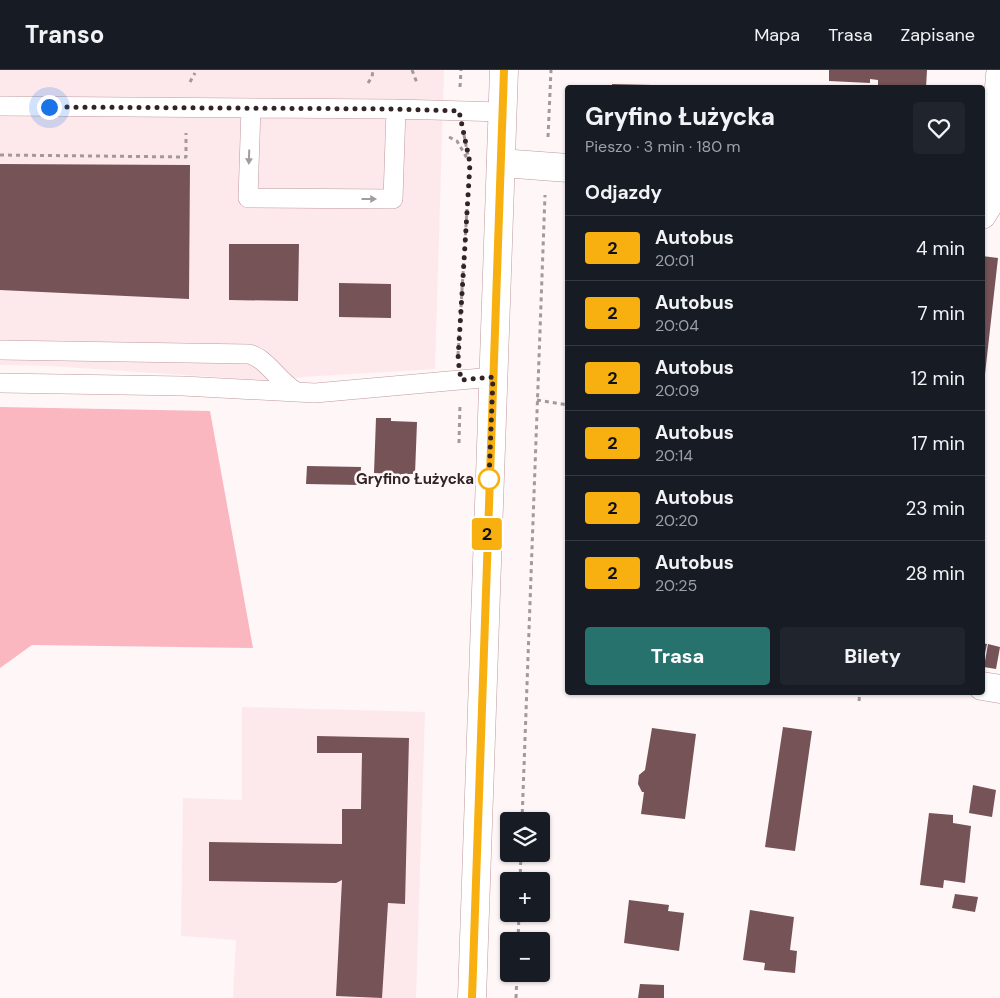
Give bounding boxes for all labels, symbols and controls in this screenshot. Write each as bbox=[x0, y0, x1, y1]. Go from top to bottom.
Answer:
text: Transo bbox=[25, 19, 104, 50]
text: Mapa bbox=[754, 23, 800, 47]
text: Trasa bbox=[828, 23, 872, 47]
text: Zapisane bbox=[900, 23, 975, 47]
your location bbox=[37, 95, 62, 120]
text: Gryfino Łużycka bbox=[585, 101, 775, 132]
button: heart bbox=[913, 102, 965, 154]
text: Pieszo · 3 min · 180 m bbox=[585, 136, 741, 157]
one-way arrow bbox=[245, 149, 253, 165]
text: Odjazdy bbox=[585, 180, 662, 205]
one-way arrow bbox=[362, 195, 378, 203]
text: Autobus bbox=[655, 225, 734, 250]
text: 2 bbox=[607, 236, 618, 260]
text: 4 min bbox=[916, 236, 965, 261]
text: 20:01 bbox=[655, 250, 694, 271]
text: Autobus bbox=[655, 290, 734, 315]
text: 2 bbox=[607, 301, 618, 325]
text: 7 min bbox=[917, 301, 965, 326]
text: 20:04 bbox=[655, 315, 699, 336]
text: Autobus bbox=[655, 355, 734, 380]
text: 2 bbox=[607, 366, 618, 390]
text: 12 min bbox=[911, 366, 965, 391]
text: 20:09 bbox=[655, 380, 699, 401]
text: Autobus bbox=[655, 420, 734, 445]
text: 2 bbox=[607, 431, 618, 455]
text: 17 min bbox=[911, 431, 965, 456]
text: 20:14 bbox=[655, 445, 693, 466]
marker: Gryfino Łużycka bbox=[478, 468, 500, 490]
place label: Gryfino Łużycka bbox=[356, 469, 474, 489]
text: Autobus bbox=[655, 485, 734, 510]
text: 2 bbox=[607, 496, 618, 520]
text: 23 min bbox=[905, 496, 965, 521]
text: 20:20 bbox=[655, 510, 698, 531]
line badge: 2 bbox=[471, 518, 503, 550]
text: 2 bbox=[482, 522, 492, 546]
text: Autobus bbox=[655, 550, 734, 575]
text: 2 bbox=[607, 561, 618, 585]
text: 28 min bbox=[905, 561, 965, 586]
text: 20:25 bbox=[655, 575, 697, 596]
button: Trasa bbox=[585, 627, 770, 685]
button: Bilety bbox=[780, 627, 965, 685]
map controls bbox=[500, 812, 550, 982]
button: layers bbox=[500, 812, 550, 862]
button: + bbox=[500, 872, 550, 922]
button: − bbox=[500, 932, 550, 982]

